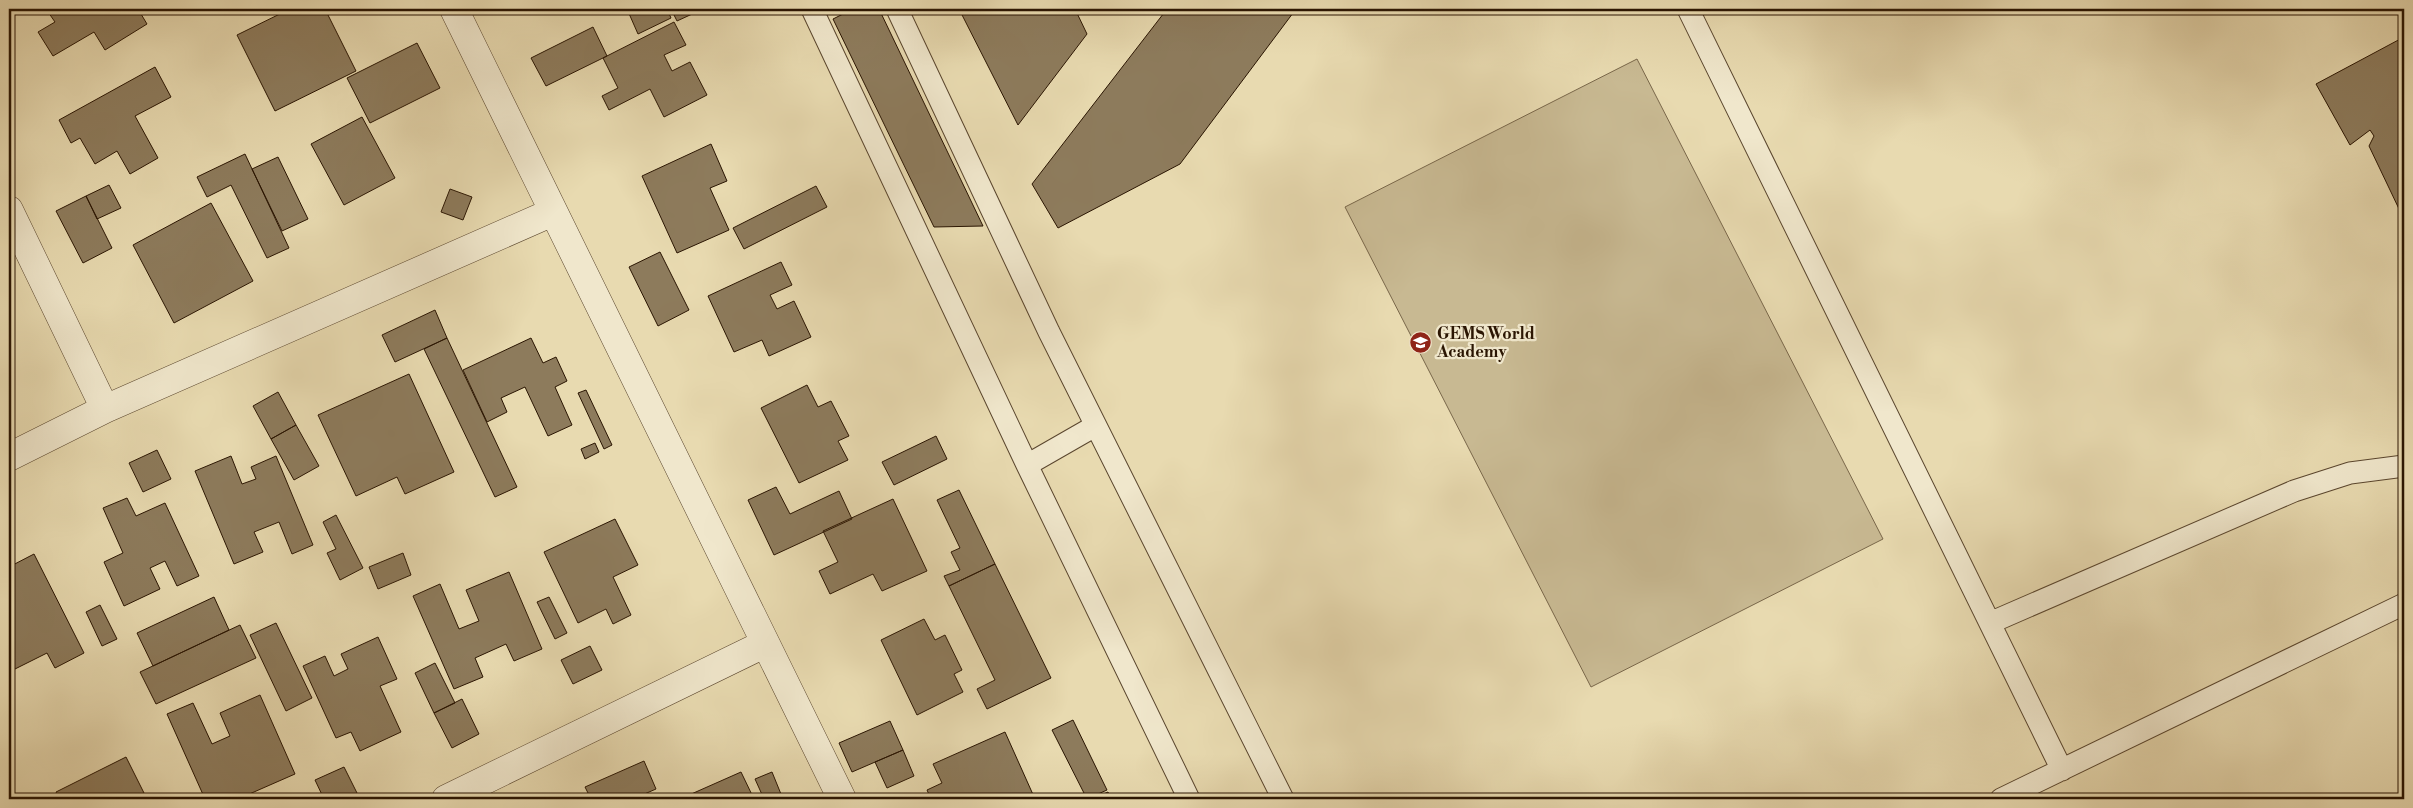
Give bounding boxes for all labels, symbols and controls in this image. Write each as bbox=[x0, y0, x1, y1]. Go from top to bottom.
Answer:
place label: GEMS World Academy bbox=[1436, 324, 1535, 362]
school or university icon: GEMS World Academy bbox=[1409, 330, 1433, 354]

